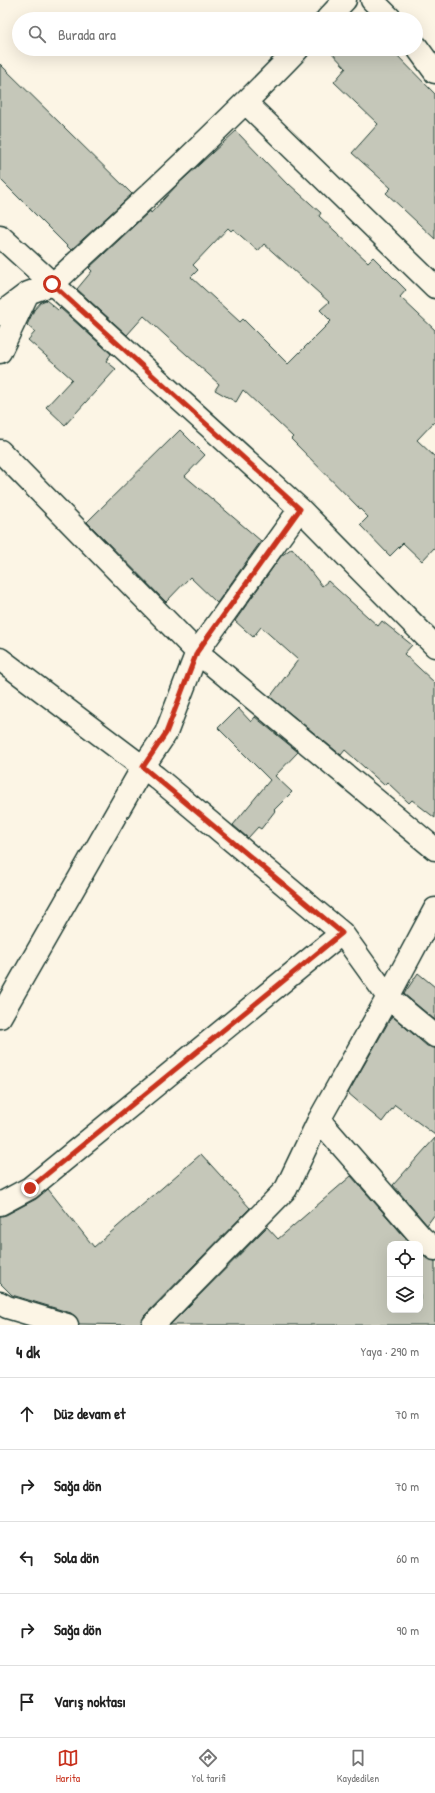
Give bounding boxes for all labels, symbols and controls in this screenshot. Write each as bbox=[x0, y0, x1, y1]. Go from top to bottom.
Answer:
search box bbox=[12, 12, 423, 56]
icon: search bbox=[26, 23, 48, 45]
text: Burada ara bbox=[58, 24, 116, 45]
route start bbox=[43, 275, 61, 293]
route end bbox=[21, 1179, 39, 1197]
map controls bbox=[387, 1241, 423, 1313]
button: locate bbox=[387, 1241, 423, 1277]
button: layers bbox=[387, 1277, 423, 1313]
text: 4 dk bbox=[16, 1340, 40, 1363]
text: Yaya · 290 m bbox=[360, 1342, 419, 1360]
icon: ahead bbox=[16, 1403, 38, 1425]
text: Düz devam et bbox=[54, 1403, 125, 1424]
text: 70 m bbox=[395, 1405, 419, 1423]
icon: right bbox=[16, 1475, 38, 1497]
text: Sağa dön bbox=[54, 1475, 101, 1496]
text: 70 m bbox=[395, 1477, 419, 1495]
icon: left bbox=[16, 1547, 38, 1569]
text: Sola dön bbox=[54, 1547, 99, 1568]
text: 60 m bbox=[396, 1549, 419, 1567]
icon: right bbox=[16, 1619, 38, 1641]
text: Sağa dön bbox=[54, 1619, 101, 1640]
text: 90 m bbox=[397, 1621, 419, 1639]
icon: arrive bbox=[16, 1691, 38, 1713]
text: Varış noktası bbox=[54, 1691, 126, 1712]
tab: Harita bbox=[56, 1747, 80, 1785]
tab: Yol tarifi bbox=[191, 1747, 225, 1785]
tab: Kaydedilen bbox=[337, 1747, 379, 1785]

